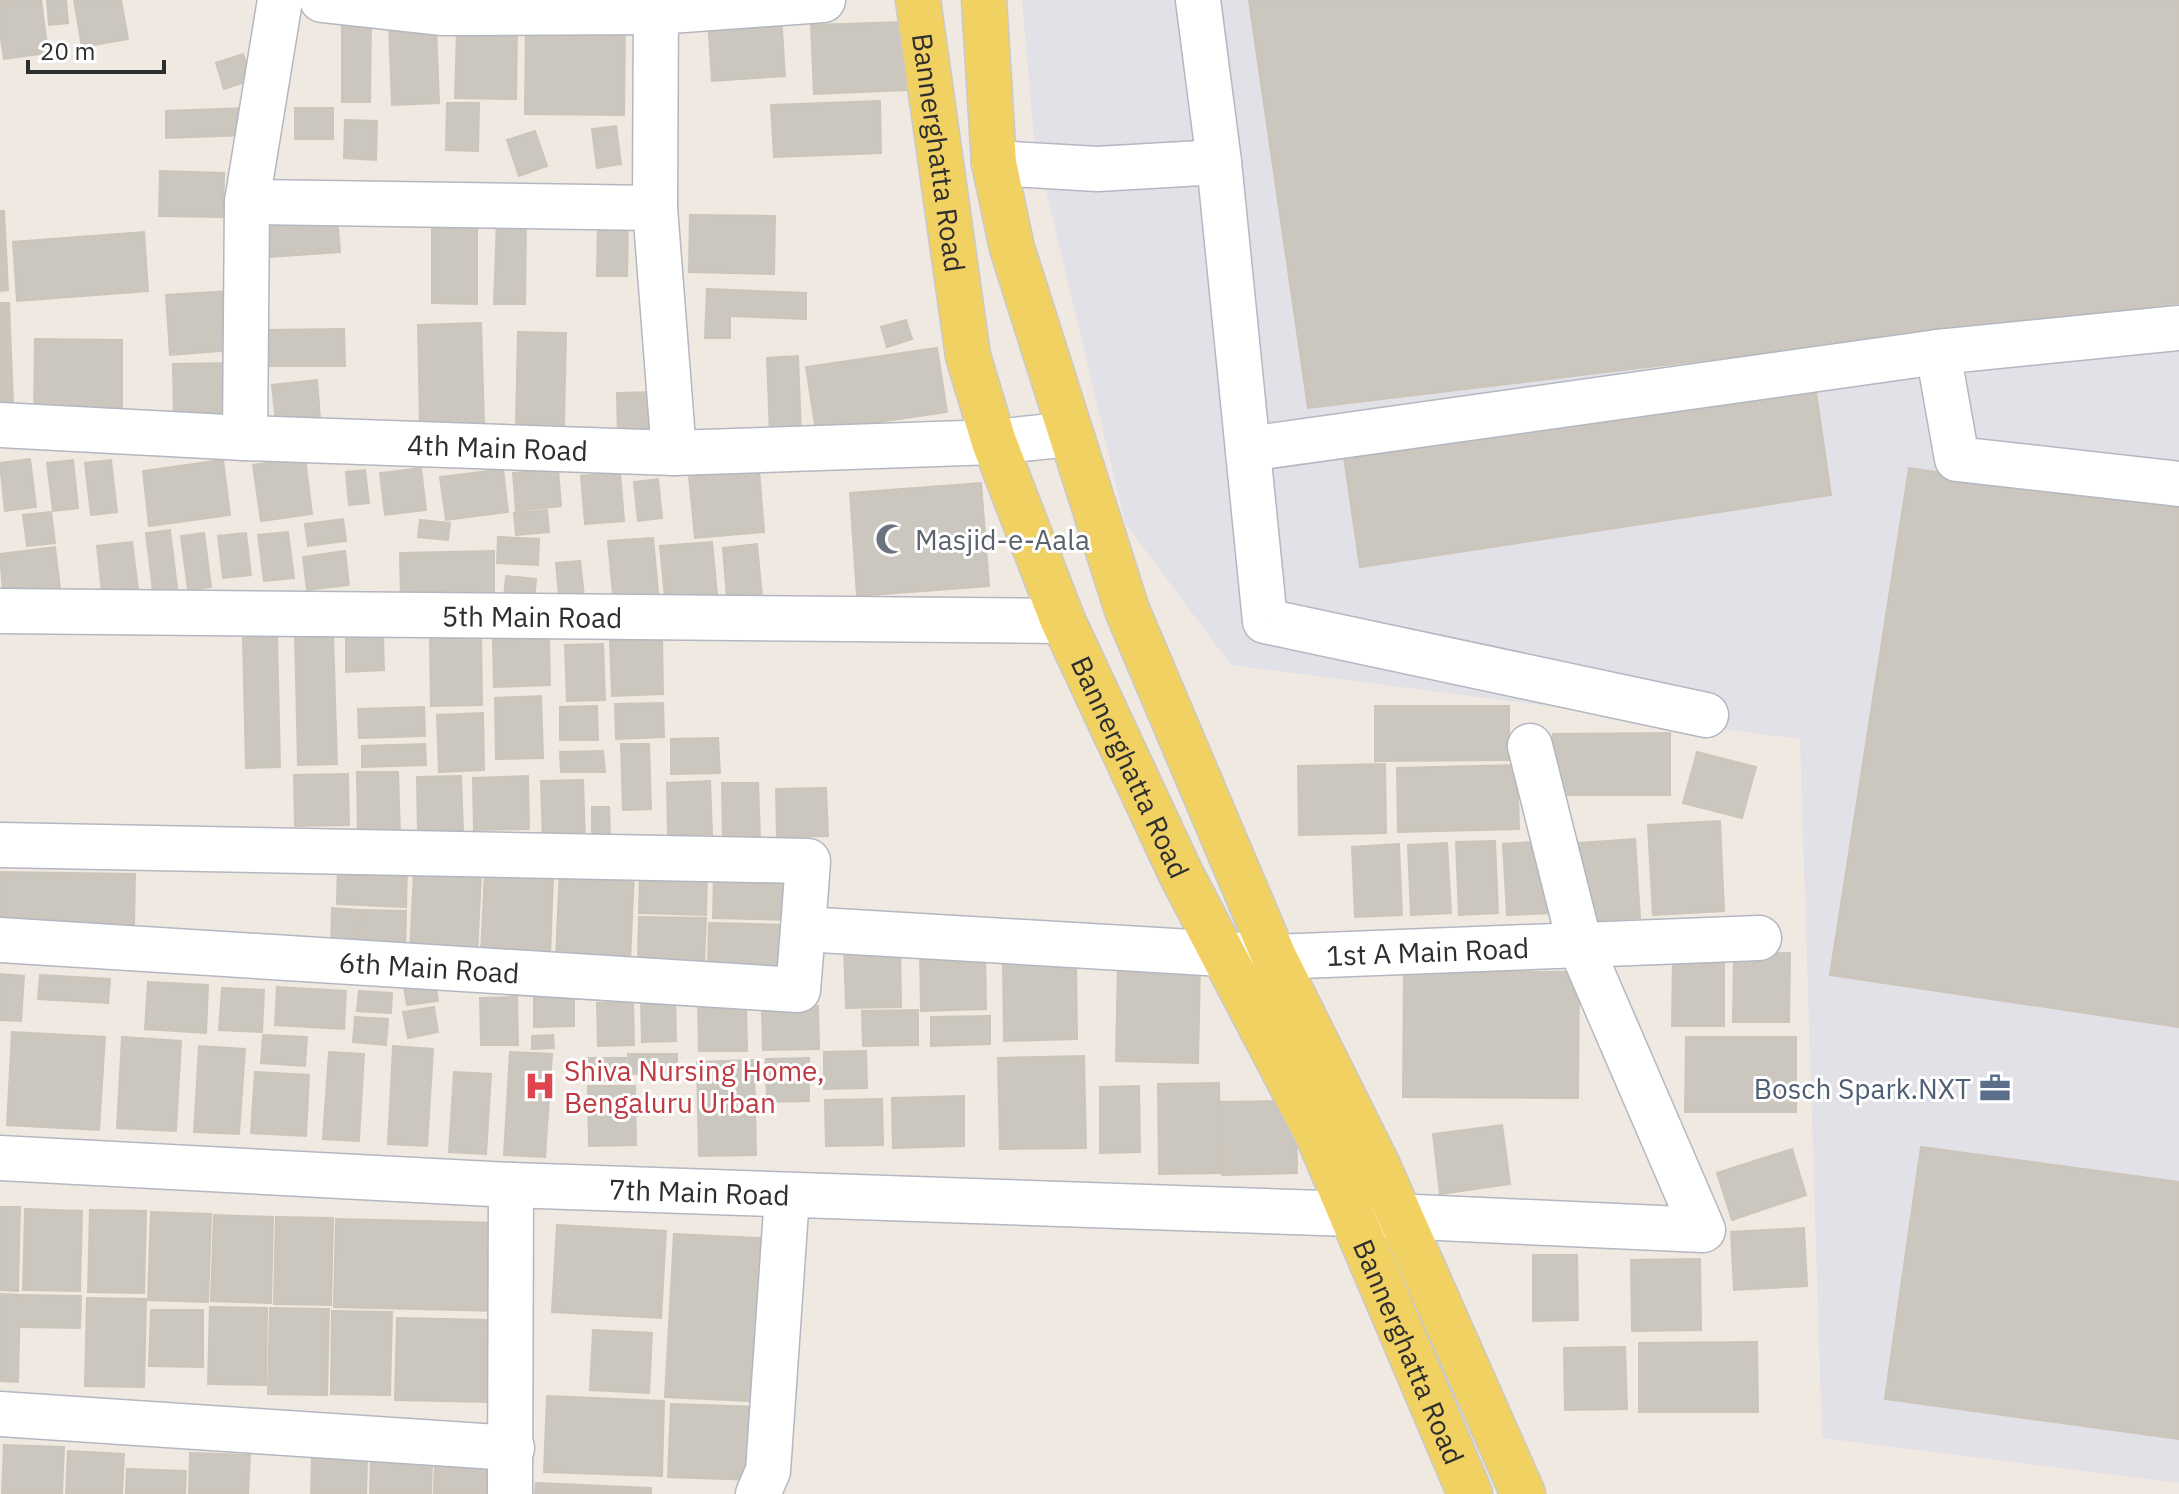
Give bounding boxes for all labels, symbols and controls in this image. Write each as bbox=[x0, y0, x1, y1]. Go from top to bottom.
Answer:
scale bar bbox=[28, 24, 164, 74]
street label: Bannerghatta Road bbox=[904, 31, 975, 274]
text: 20 m bbox=[40, 35, 95, 67]
street label: 4th Main Road bbox=[407, 425, 588, 468]
place label: Masjid-e-Aala bbox=[915, 521, 1090, 558]
mosque icon: Masjid-e-Aala bbox=[874, 522, 908, 556]
street label: 5th Main Road bbox=[441, 597, 623, 635]
street label: Bannerghatta Road bbox=[1063, 650, 1199, 884]
street label: 1st A Main Road bbox=[1326, 929, 1530, 973]
street label: 6th Main Road bbox=[338, 943, 521, 991]
place label: Shiva Nursing Home, Bengaluru Urban bbox=[564, 1052, 825, 1121]
hospital icon: Shiva Nursing Home, Bengaluru Urban bbox=[523, 1069, 557, 1103]
place label: Bosch Spark.NXT bbox=[1754, 1070, 1971, 1107]
office icon: Bosch Spark.NXT bbox=[1978, 1071, 2012, 1105]
street label: 7th Main Road bbox=[608, 1170, 790, 1213]
street label: Bannerghatta Road bbox=[1345, 1233, 1474, 1470]

